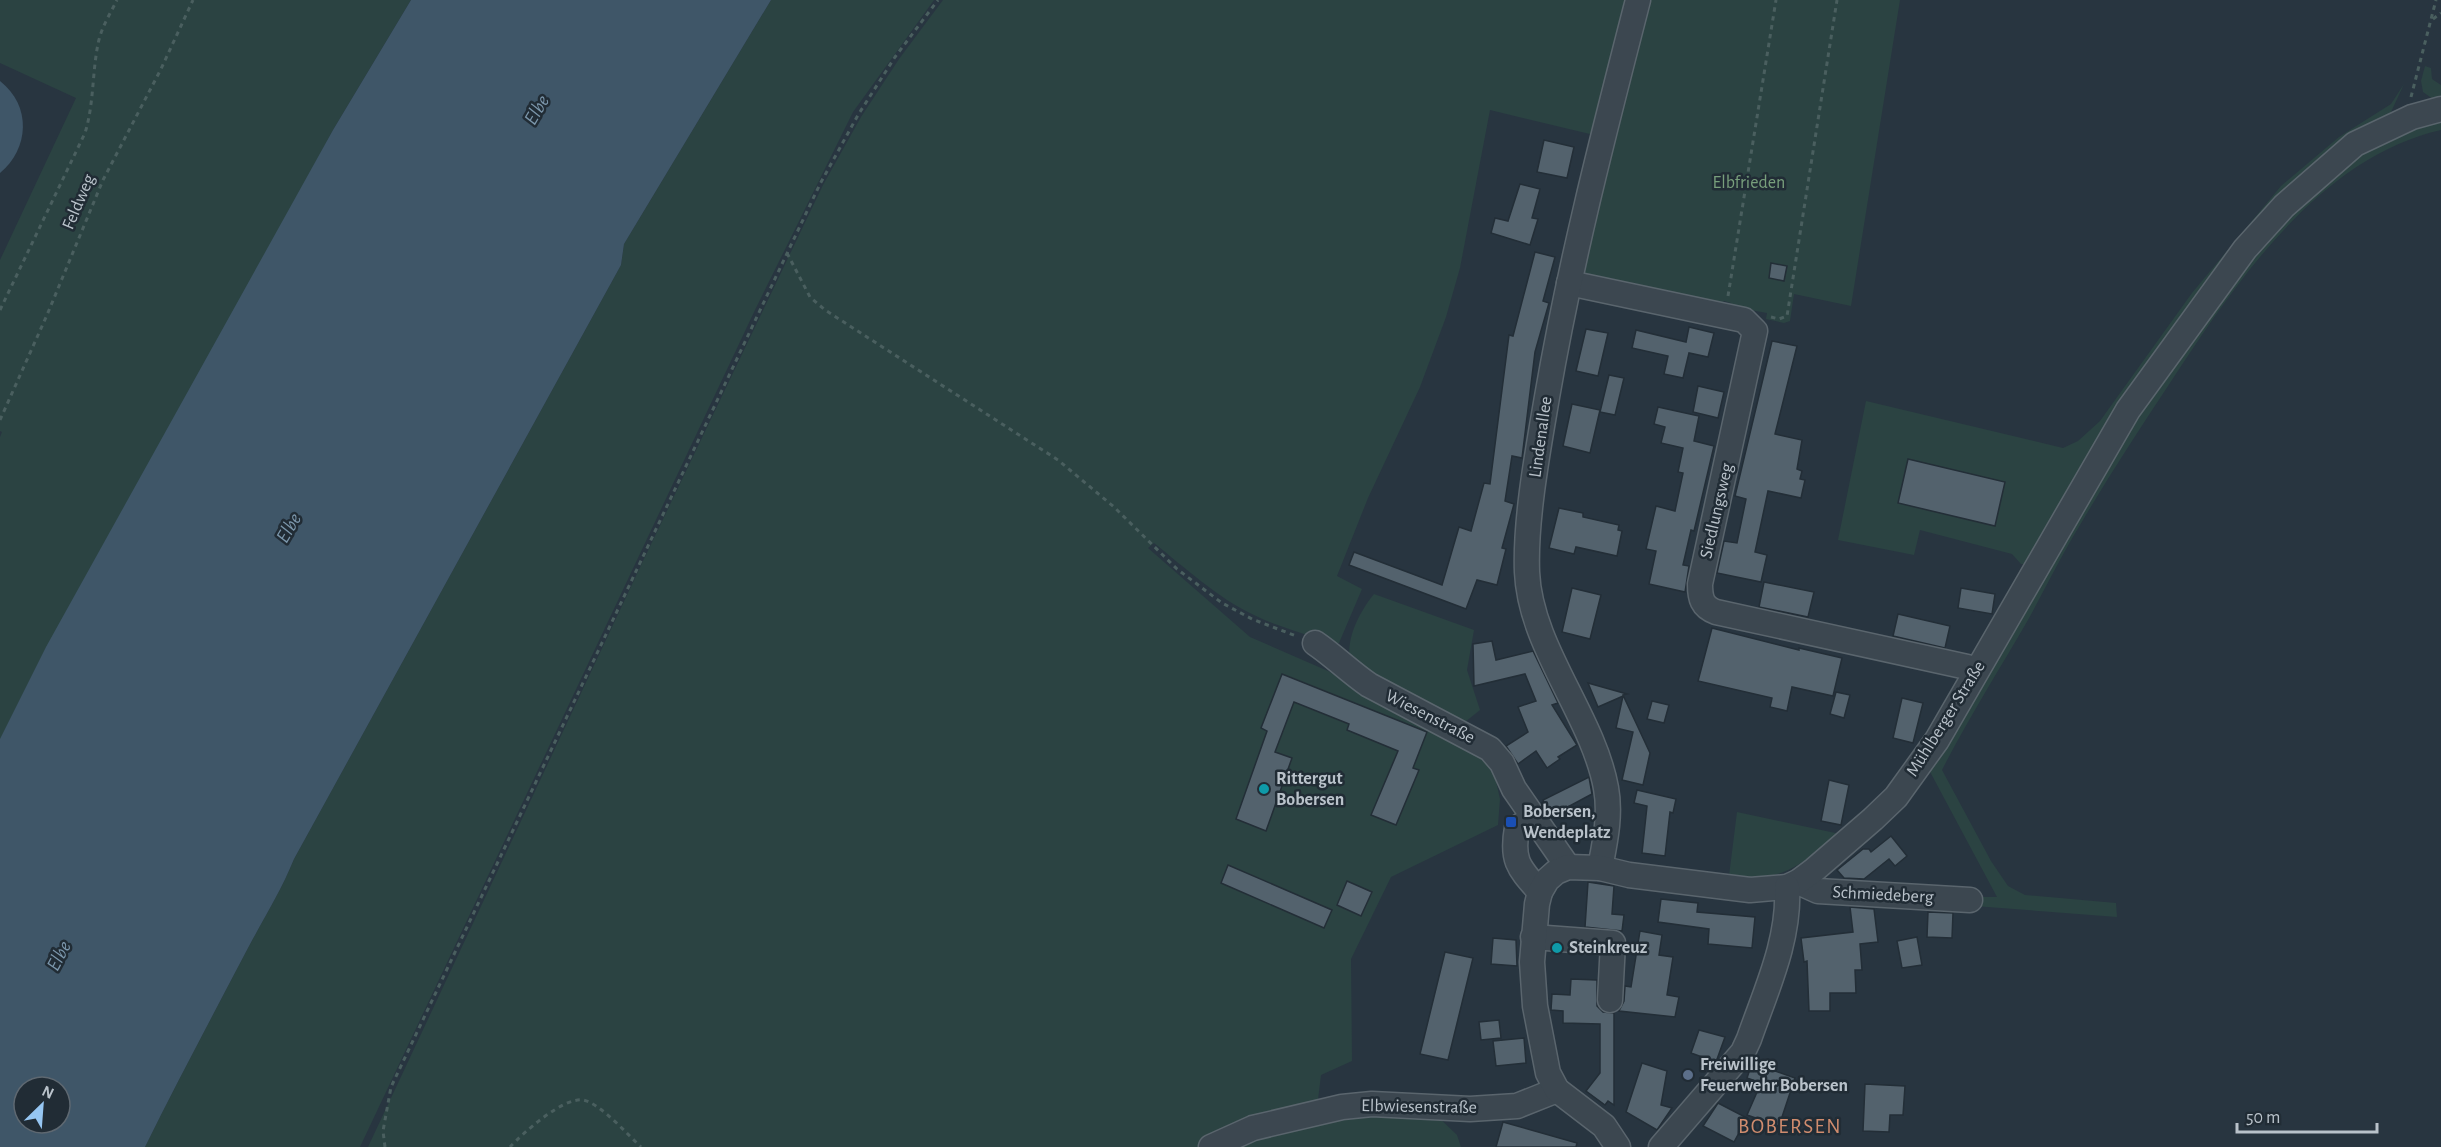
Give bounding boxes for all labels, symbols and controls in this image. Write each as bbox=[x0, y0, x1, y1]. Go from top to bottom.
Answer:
water label: Elbe bbox=[521, 91, 554, 128]
street label: Feldweg bbox=[59, 172, 99, 232]
park label: Elbfrieden bbox=[1713, 174, 1785, 192]
street label: Lindenallee bbox=[1526, 395, 1556, 479]
street label: Siedlungsweg bbox=[1697, 461, 1737, 560]
water label: Elbe bbox=[273, 509, 306, 546]
street label: Mühlberger Straße bbox=[1903, 658, 1989, 780]
street label: Wiesenstraße bbox=[1382, 687, 1478, 747]
place label: Rittergut Bobersen bbox=[1276, 770, 1344, 809]
marker: Rittergut Bobersen bbox=[1257, 782, 1271, 796]
place label: Bobersen, Wendeplatz bbox=[1523, 803, 1611, 842]
marker: Bobersen, Wendeplatz bbox=[1504, 815, 1518, 829]
street label: Schmiedeberg bbox=[1832, 883, 1934, 907]
water label: Elbe bbox=[43, 937, 75, 974]
place label: Steinkreuz bbox=[1569, 939, 1648, 957]
marker: Steinkreuz bbox=[1550, 941, 1564, 955]
place label: Freiwillige Feuerwehr Bobersen bbox=[1700, 1056, 1848, 1095]
marker: Freiwillige Feuerwehr Bobersen bbox=[1681, 1068, 1695, 1082]
north arrow bbox=[12, 1075, 72, 1135]
text: N bbox=[39, 1083, 56, 1102]
scale bar bbox=[2237, 1096, 2376, 1134]
street label: Elbwiesenstraße bbox=[1361, 1097, 1477, 1117]
text: 50 m bbox=[2246, 1109, 2280, 1127]
district label: BOBERSEN bbox=[1738, 1116, 1842, 1137]

